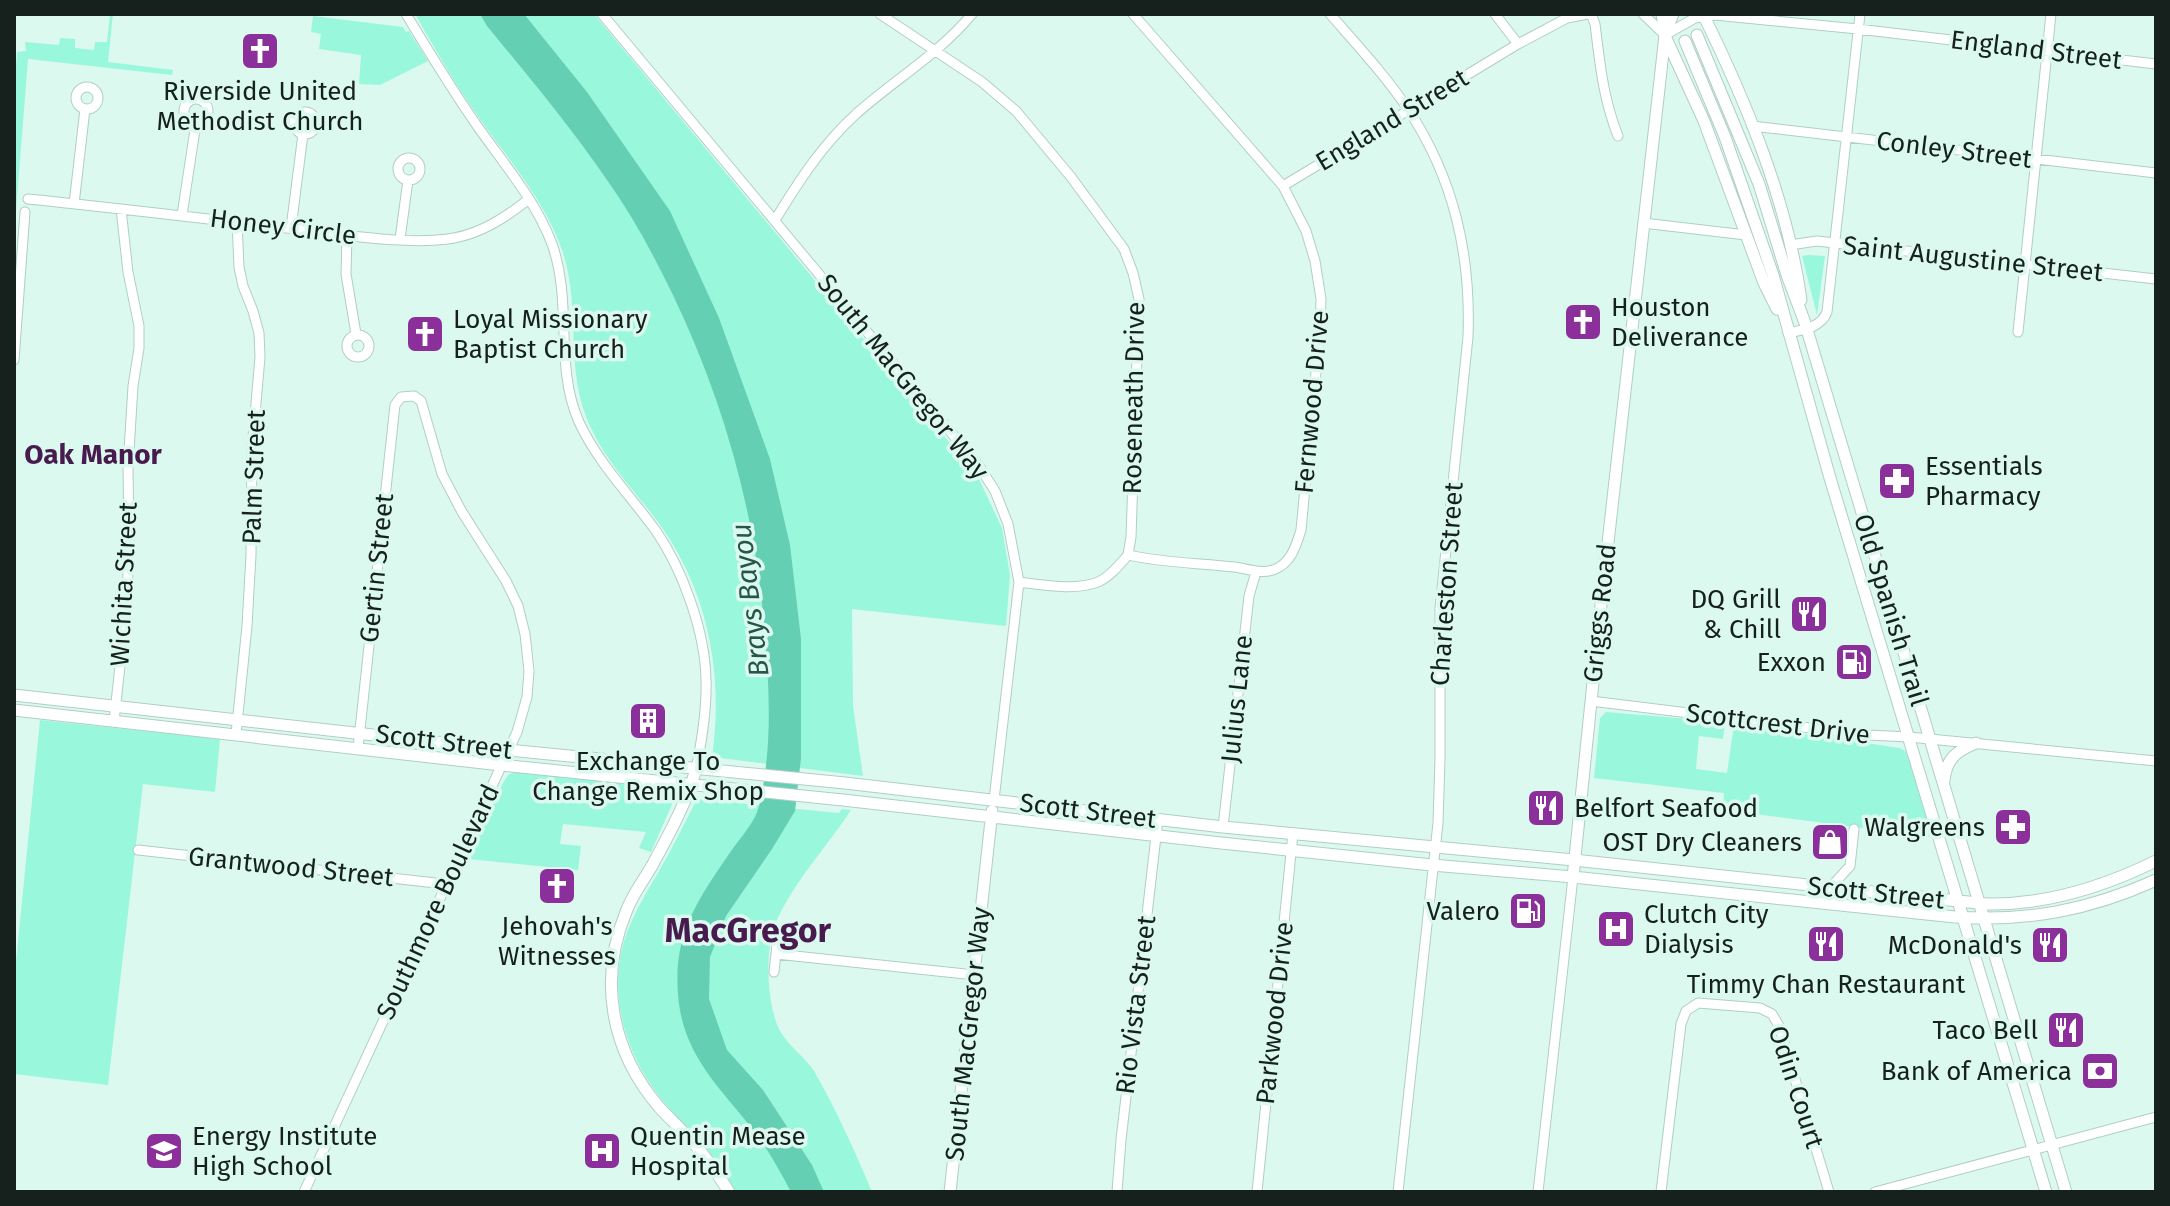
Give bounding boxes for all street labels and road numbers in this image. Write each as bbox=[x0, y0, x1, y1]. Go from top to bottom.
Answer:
street label: England Street bbox=[1949, 24, 2124, 76]
street label: England Street bbox=[1310, 62, 1474, 178]
street label: Conley Street bbox=[1875, 125, 2034, 175]
street label: Honey Circle bbox=[208, 203, 358, 251]
street label: Saint Augustine Street bbox=[1841, 230, 2105, 288]
street label: South MacGregor Way bbox=[811, 268, 995, 486]
street label: Roseneath Drive bbox=[1117, 301, 1151, 495]
street label: Fernwood Drive bbox=[1289, 309, 1335, 495]
street label: Palm Street bbox=[236, 408, 272, 545]
street label: Charleston Street bbox=[1424, 480, 1470, 687]
street label: Gertin Street bbox=[354, 491, 400, 644]
street label: Wichita Street bbox=[104, 500, 144, 667]
street label: Old Spanish Trail bbox=[1847, 510, 1935, 710]
street label: Griggs Road bbox=[1577, 542, 1623, 684]
street label: Julius Lane bbox=[1215, 634, 1259, 764]
street label: Scottcrest Drive bbox=[1684, 697, 1872, 751]
street label: Scott Street bbox=[374, 718, 515, 766]
street label: Southmore Boulevard bbox=[370, 779, 506, 1025]
street label: Scott Street bbox=[1018, 787, 1159, 835]
street label: Grantwood Street bbox=[187, 841, 396, 893]
street label: Scott Street bbox=[1806, 870, 1947, 916]
street label: South MacGregor Way bbox=[939, 905, 997, 1162]
street label: Rio Vista Street bbox=[1110, 913, 1162, 1096]
street label: Parkwood Drive bbox=[1250, 920, 1300, 1106]
street label: Odin Court bbox=[1762, 1022, 1831, 1153]

